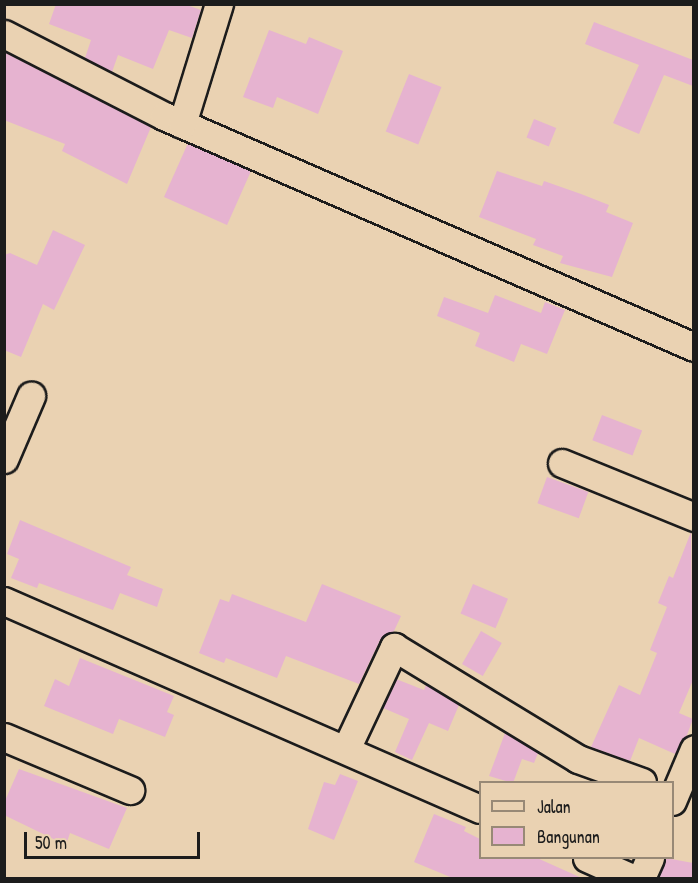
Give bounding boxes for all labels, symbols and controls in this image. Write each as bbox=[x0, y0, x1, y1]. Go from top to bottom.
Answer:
legend bbox=[479, 781, 674, 859]
text: Jalan bbox=[537, 794, 571, 819]
scale bar bbox=[27, 820, 202, 858]
text: Bangunan bbox=[537, 824, 600, 849]
text: 50 m bbox=[35, 830, 67, 855]

